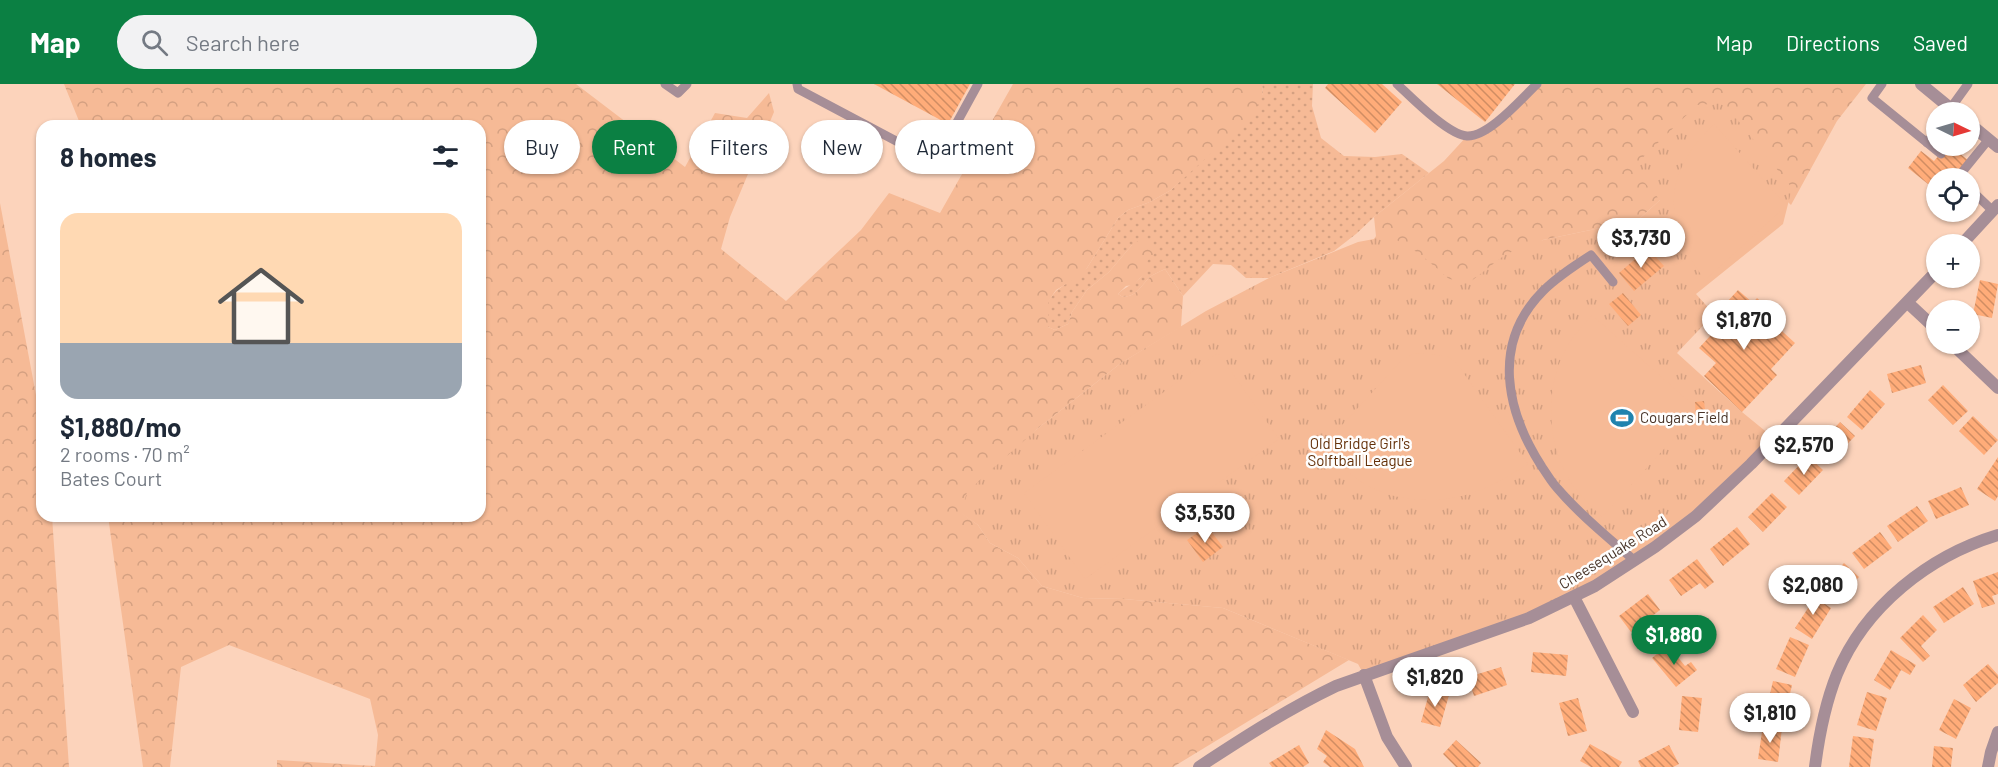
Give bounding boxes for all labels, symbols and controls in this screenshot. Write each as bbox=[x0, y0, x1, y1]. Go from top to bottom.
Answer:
search box bbox=[117, 15, 537, 69]
text: Map bbox=[30, 25, 81, 59]
icon: search bbox=[138, 26, 171, 59]
text: Search here bbox=[186, 29, 300, 55]
text: Map bbox=[1716, 30, 1753, 55]
text: Directions bbox=[1786, 30, 1880, 55]
text: Saved bbox=[1913, 30, 1968, 55]
north arrow bbox=[1926, 102, 1980, 156]
map controls bbox=[1926, 102, 1980, 354]
chip: Buy bbox=[504, 120, 580, 174]
chip: Rent bbox=[592, 120, 677, 174]
chip: Filters bbox=[689, 120, 789, 174]
chip: New bbox=[801, 120, 883, 174]
chip: Apartment bbox=[895, 120, 1035, 174]
icon: filters bbox=[429, 140, 462, 173]
text: 8 homes bbox=[60, 141, 157, 172]
button: locate bbox=[1926, 168, 1980, 222]
pin: $3,730 bbox=[1592, 218, 1690, 269]
text: $3,730 bbox=[1611, 225, 1671, 249]
button: + bbox=[1926, 234, 1980, 288]
icon: home bbox=[207, 252, 315, 360]
pin: $1,870 bbox=[1695, 300, 1793, 351]
button: − bbox=[1926, 300, 1980, 354]
text: $1,870 bbox=[1716, 307, 1772, 331]
sports icon: Cougars Field bbox=[1609, 405, 1635, 431]
place label: Cougars Field bbox=[1640, 408, 1729, 426]
text: $1,880/mo bbox=[60, 411, 182, 442]
pin: $2,570 bbox=[1755, 425, 1853, 476]
text: $2,570 bbox=[1774, 432, 1834, 456]
park label: Old Bridge Girl's Solftball League bbox=[1307, 434, 1413, 469]
text: 2 rooms · 70 m² bbox=[60, 442, 190, 466]
text: Bates Court bbox=[60, 466, 162, 490]
pin: $3,530 bbox=[1156, 493, 1254, 544]
text: $3,530 bbox=[1175, 500, 1235, 524]
street label: Cheesequake Road bbox=[1555, 512, 1670, 593]
pin: $2,080 bbox=[1764, 565, 1862, 616]
text: $2,080 bbox=[1782, 572, 1844, 596]
pin: $1,880 bbox=[1625, 615, 1723, 666]
text: $1,880 bbox=[1646, 622, 1702, 646]
pin: $1,820 bbox=[1386, 657, 1484, 708]
text: $1,820 bbox=[1406, 664, 1464, 688]
pin: $1,810 bbox=[1721, 693, 1819, 744]
text: $1,810 bbox=[1744, 700, 1796, 724]

